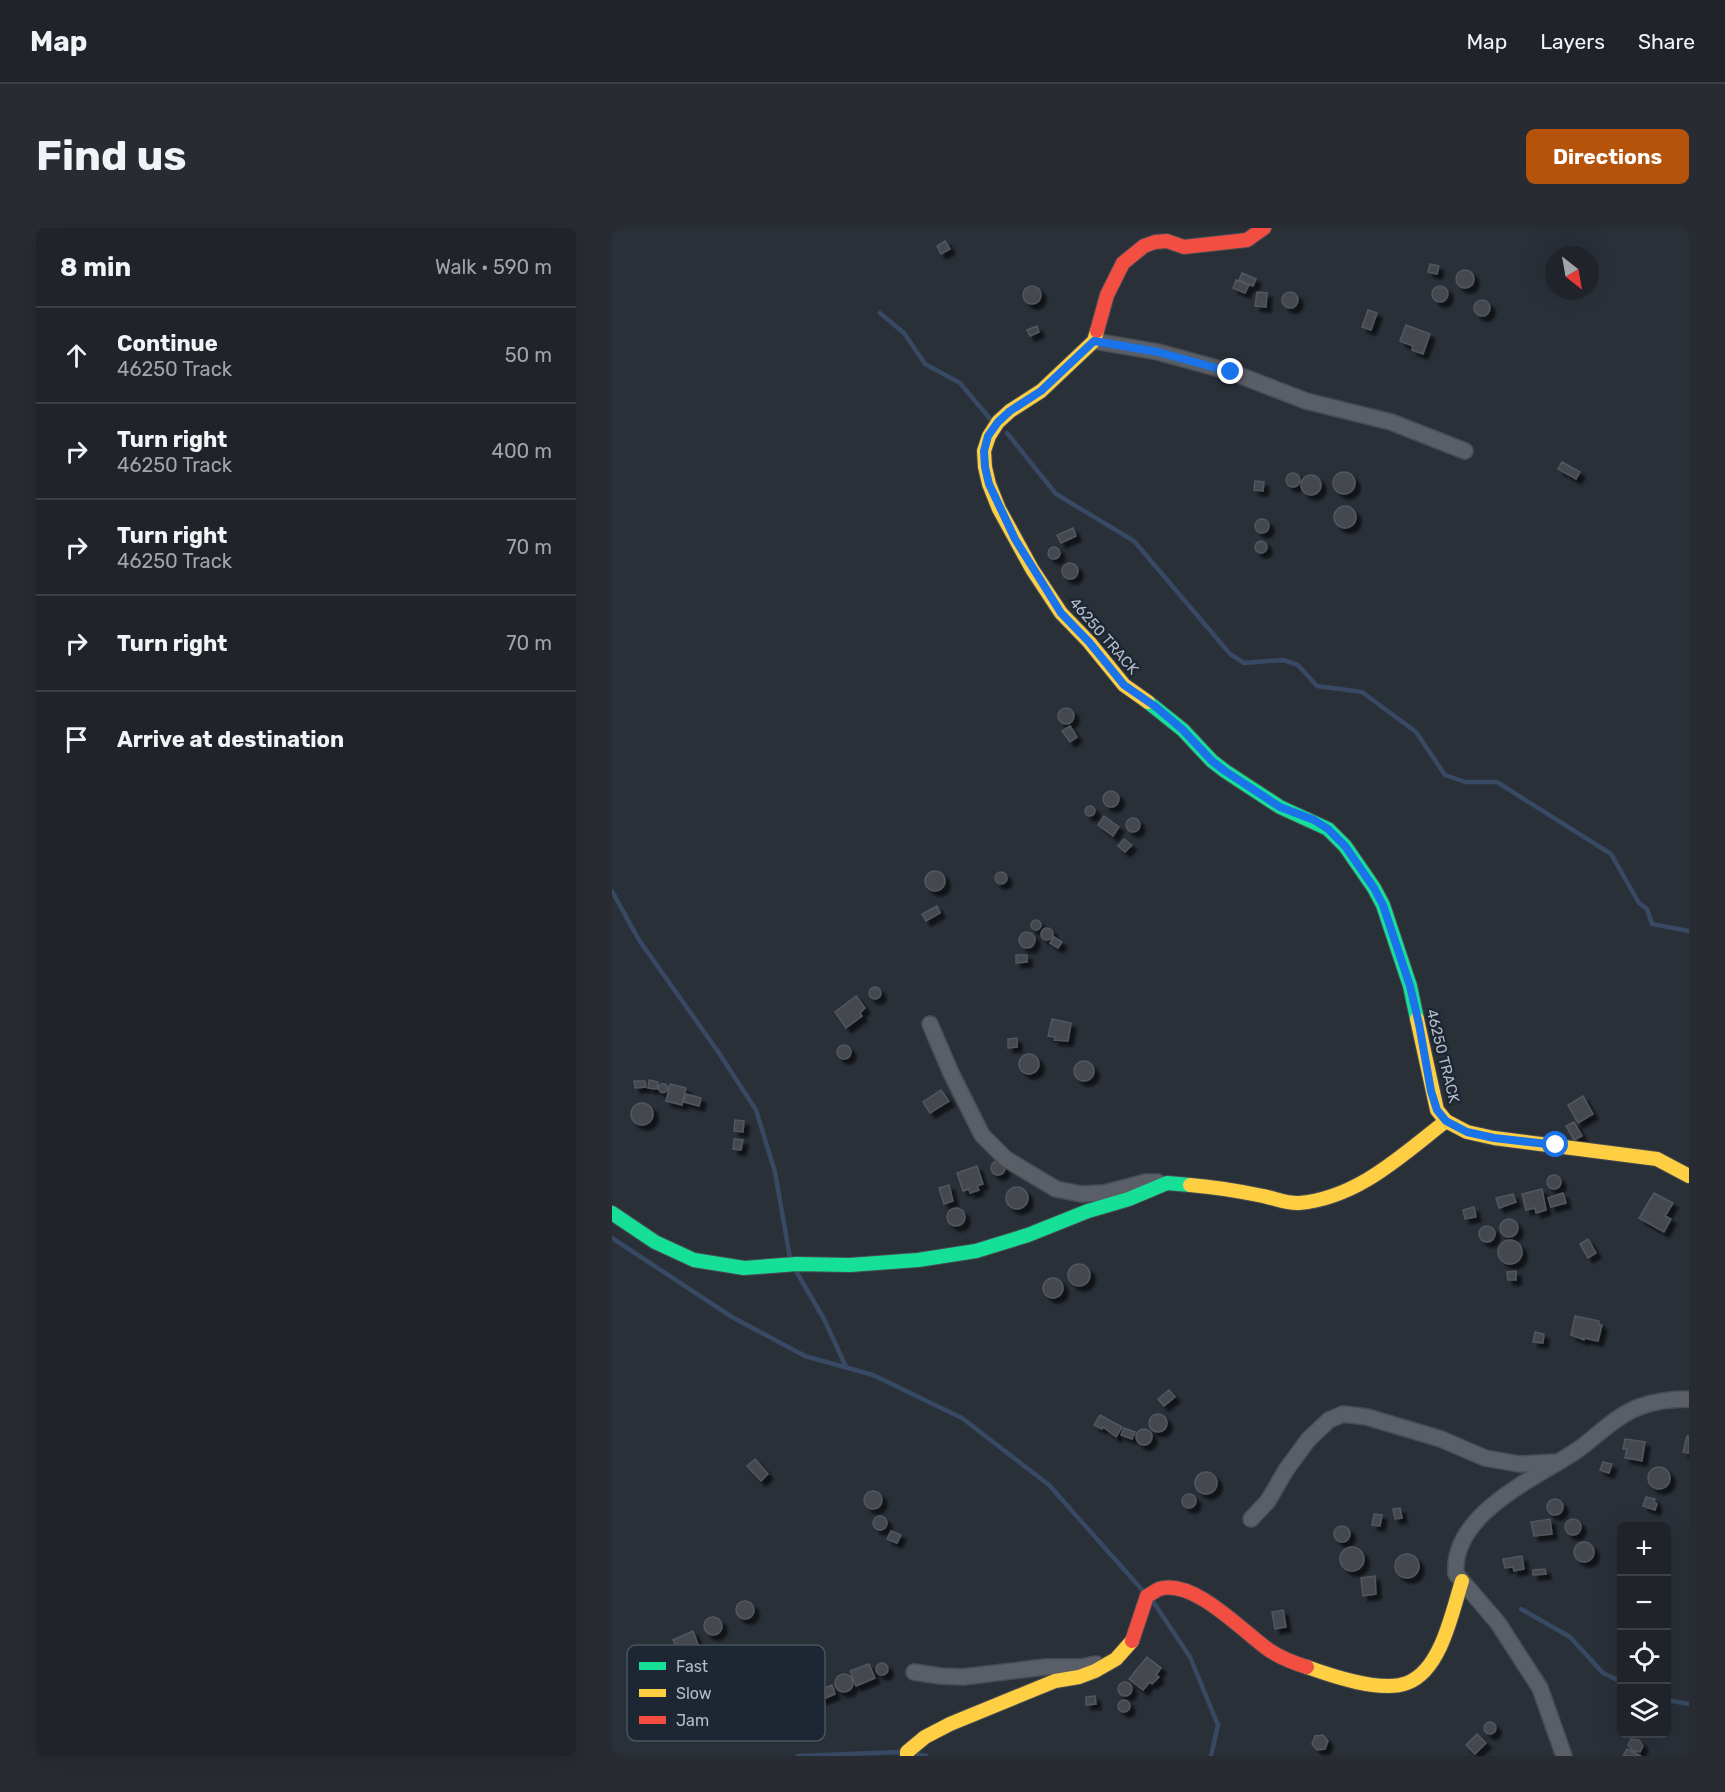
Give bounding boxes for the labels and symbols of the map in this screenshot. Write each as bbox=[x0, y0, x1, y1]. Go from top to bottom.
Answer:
north arrow bbox=[1545, 246, 1599, 300]
route end bbox=[1217, 358, 1243, 384]
street label: 46250 TRACK bbox=[1066, 594, 1142, 678]
street label: 46250 TRACK bbox=[1423, 1007, 1463, 1105]
route start bbox=[1542, 1131, 1568, 1157]
legend bbox=[627, 1645, 825, 1741]
text: Fast bbox=[676, 1657, 708, 1676]
text: Slow bbox=[676, 1684, 712, 1703]
text: Jam bbox=[676, 1711, 709, 1730]

